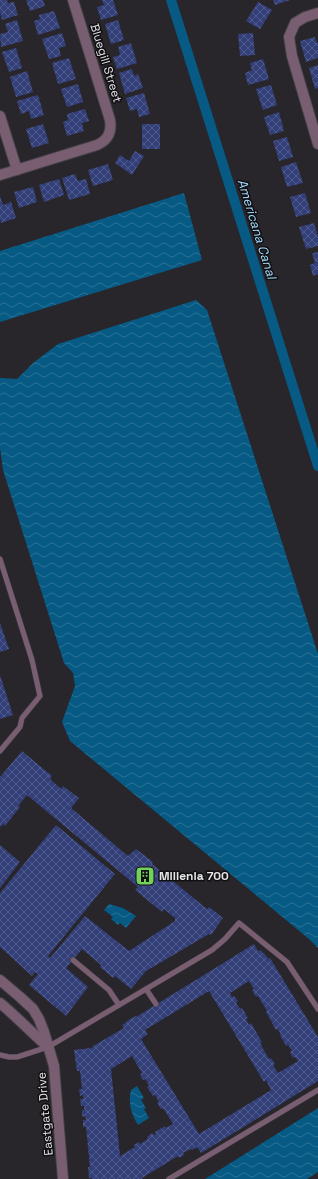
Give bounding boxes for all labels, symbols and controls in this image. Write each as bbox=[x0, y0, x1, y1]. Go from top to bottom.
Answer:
street label: Bluegill Street bbox=[86, 22, 126, 104]
water label: Americana Canal bbox=[234, 177, 281, 283]
building icon: Millenia 700 bbox=[134, 865, 156, 887]
place label: Millenia 700 bbox=[159, 868, 229, 884]
street label: Eastgate Drive bbox=[33, 1072, 57, 1156]

